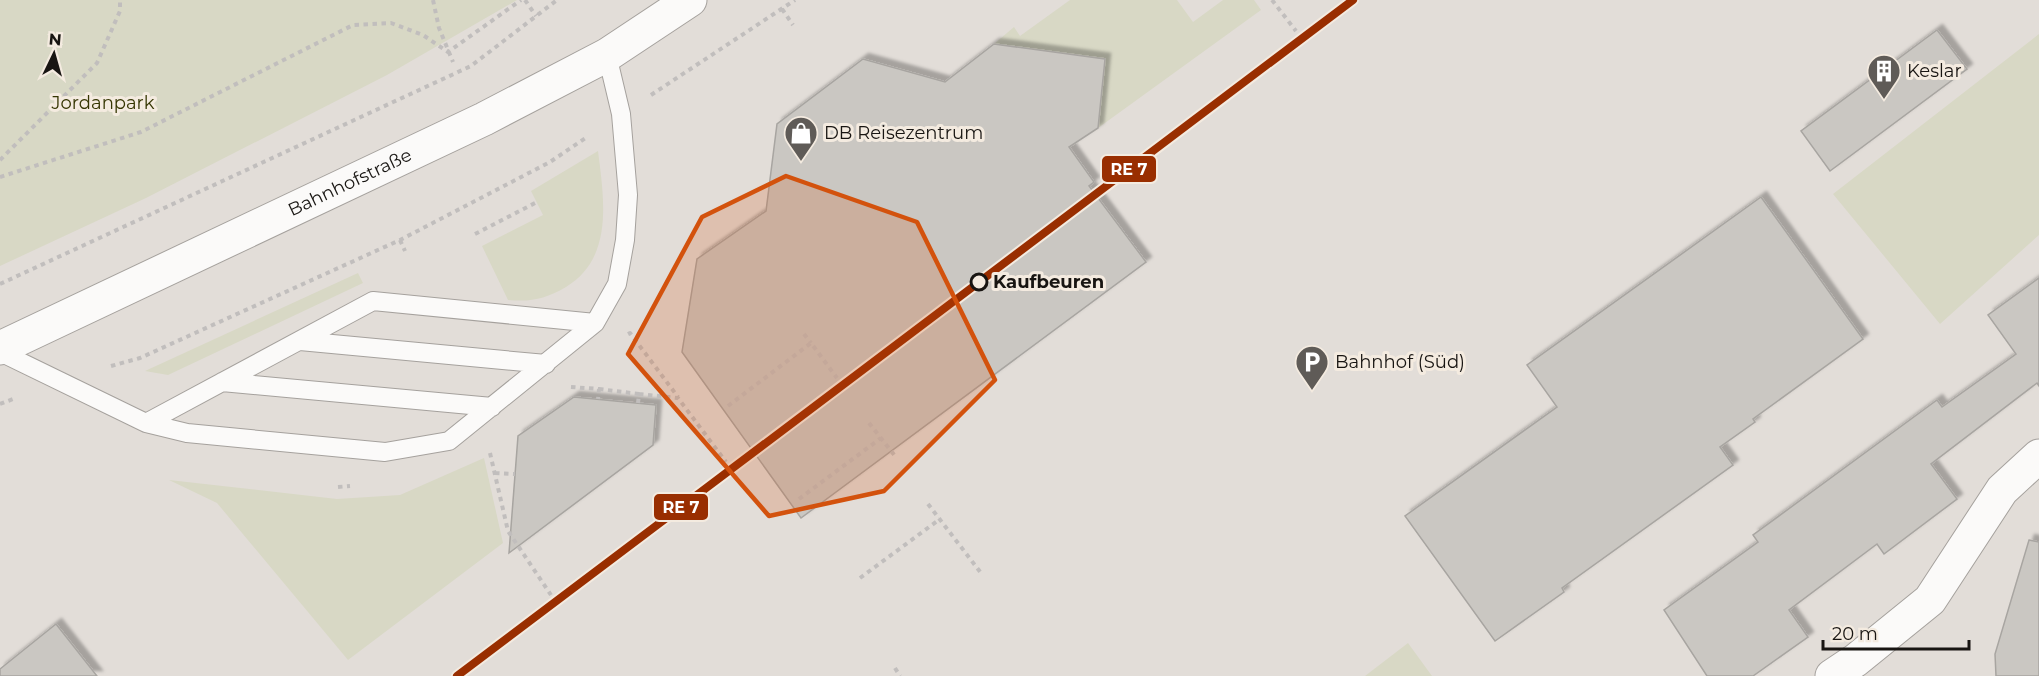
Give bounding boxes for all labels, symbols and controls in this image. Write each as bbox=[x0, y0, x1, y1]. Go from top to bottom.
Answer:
north arrow bbox=[24, 24, 84, 84]
text: N bbox=[48, 30, 63, 50]
building icon: Keslar bbox=[1866, 53, 1902, 100]
place label: Keslar bbox=[1907, 60, 1962, 82]
park label: Jordanpark bbox=[51, 92, 155, 114]
shop icon: DB Reisezentrum bbox=[783, 115, 819, 162]
place label: DB Reisezentrum bbox=[824, 122, 983, 144]
street label: Bahnhofstraße bbox=[284, 144, 415, 221]
line badge: RE 7 bbox=[1101, 155, 1157, 183]
text: RE 7 bbox=[1111, 160, 1148, 179]
place label: Kaufbeuren bbox=[993, 271, 1104, 293]
marker: Kaufbeuren bbox=[970, 273, 988, 291]
parking icon: Bahnhof (Süd) bbox=[1294, 344, 1330, 391]
place label: Bahnhof (Süd) bbox=[1335, 351, 1465, 373]
line badge: RE 7 bbox=[653, 493, 709, 521]
text: RE 7 bbox=[663, 498, 700, 517]
scale bar bbox=[1823, 613, 1968, 651]
text: 20 m bbox=[1832, 623, 1878, 645]

